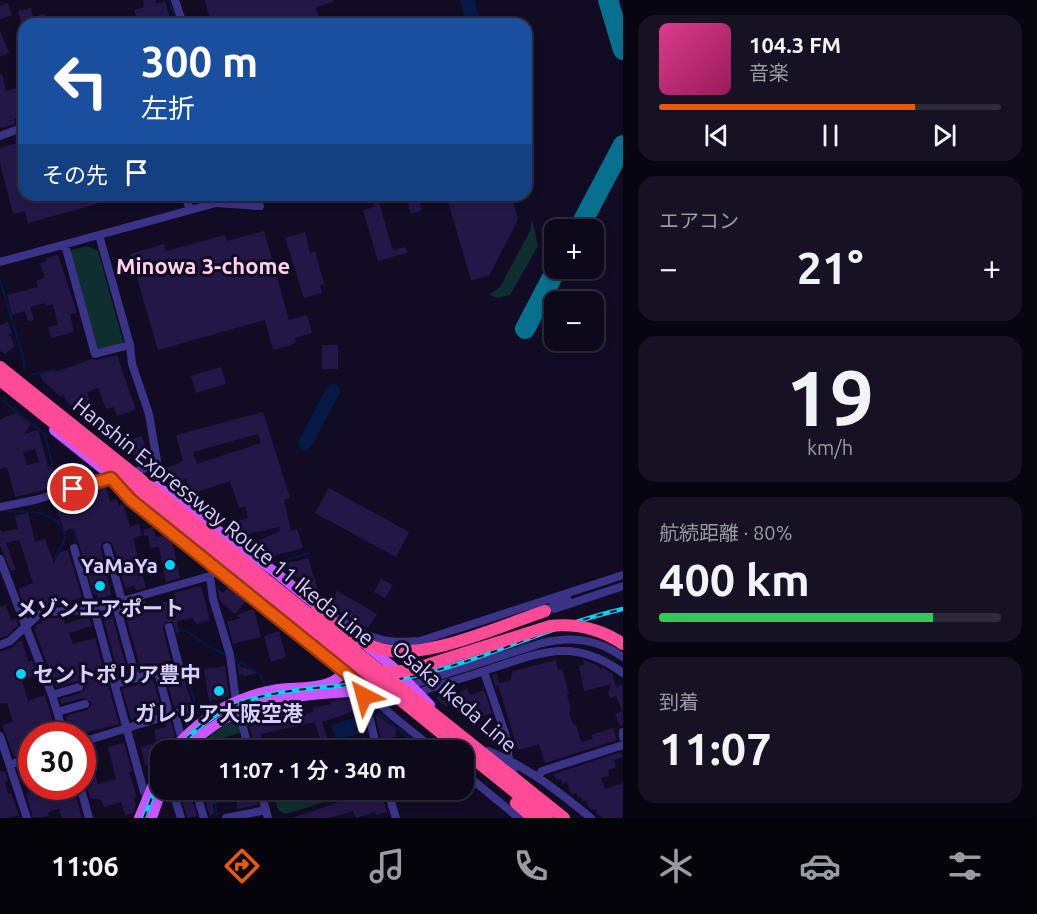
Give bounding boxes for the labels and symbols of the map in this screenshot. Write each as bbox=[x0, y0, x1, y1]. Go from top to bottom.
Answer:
district label: Minowa 3-chome bbox=[116, 253, 290, 278]
street label: Hanshin Expressway Route 11 Ikeda Line bbox=[69, 392, 379, 650]
pin bbox=[47, 463, 98, 514]
place label: YaMaYa bbox=[81, 553, 158, 577]
marker: YaMaYa bbox=[163, 558, 177, 572]
marker: メゾンエアポート bbox=[93, 579, 107, 593]
place label: メゾンエアポート bbox=[16, 596, 184, 620]
street label: Osaka Ikeda Line bbox=[388, 635, 522, 757]
place label: セントポリア豊中 bbox=[33, 662, 201, 686]
position arrow bbox=[332, 664, 396, 728]
marker: セントポリア豊中 bbox=[14, 667, 28, 681]
marker: ガレリア大阪空港 bbox=[212, 684, 226, 698]
place label: ガレリア大阪空港 bbox=[135, 701, 303, 725]
speed limit sign: 30 bbox=[18, 722, 96, 800]

